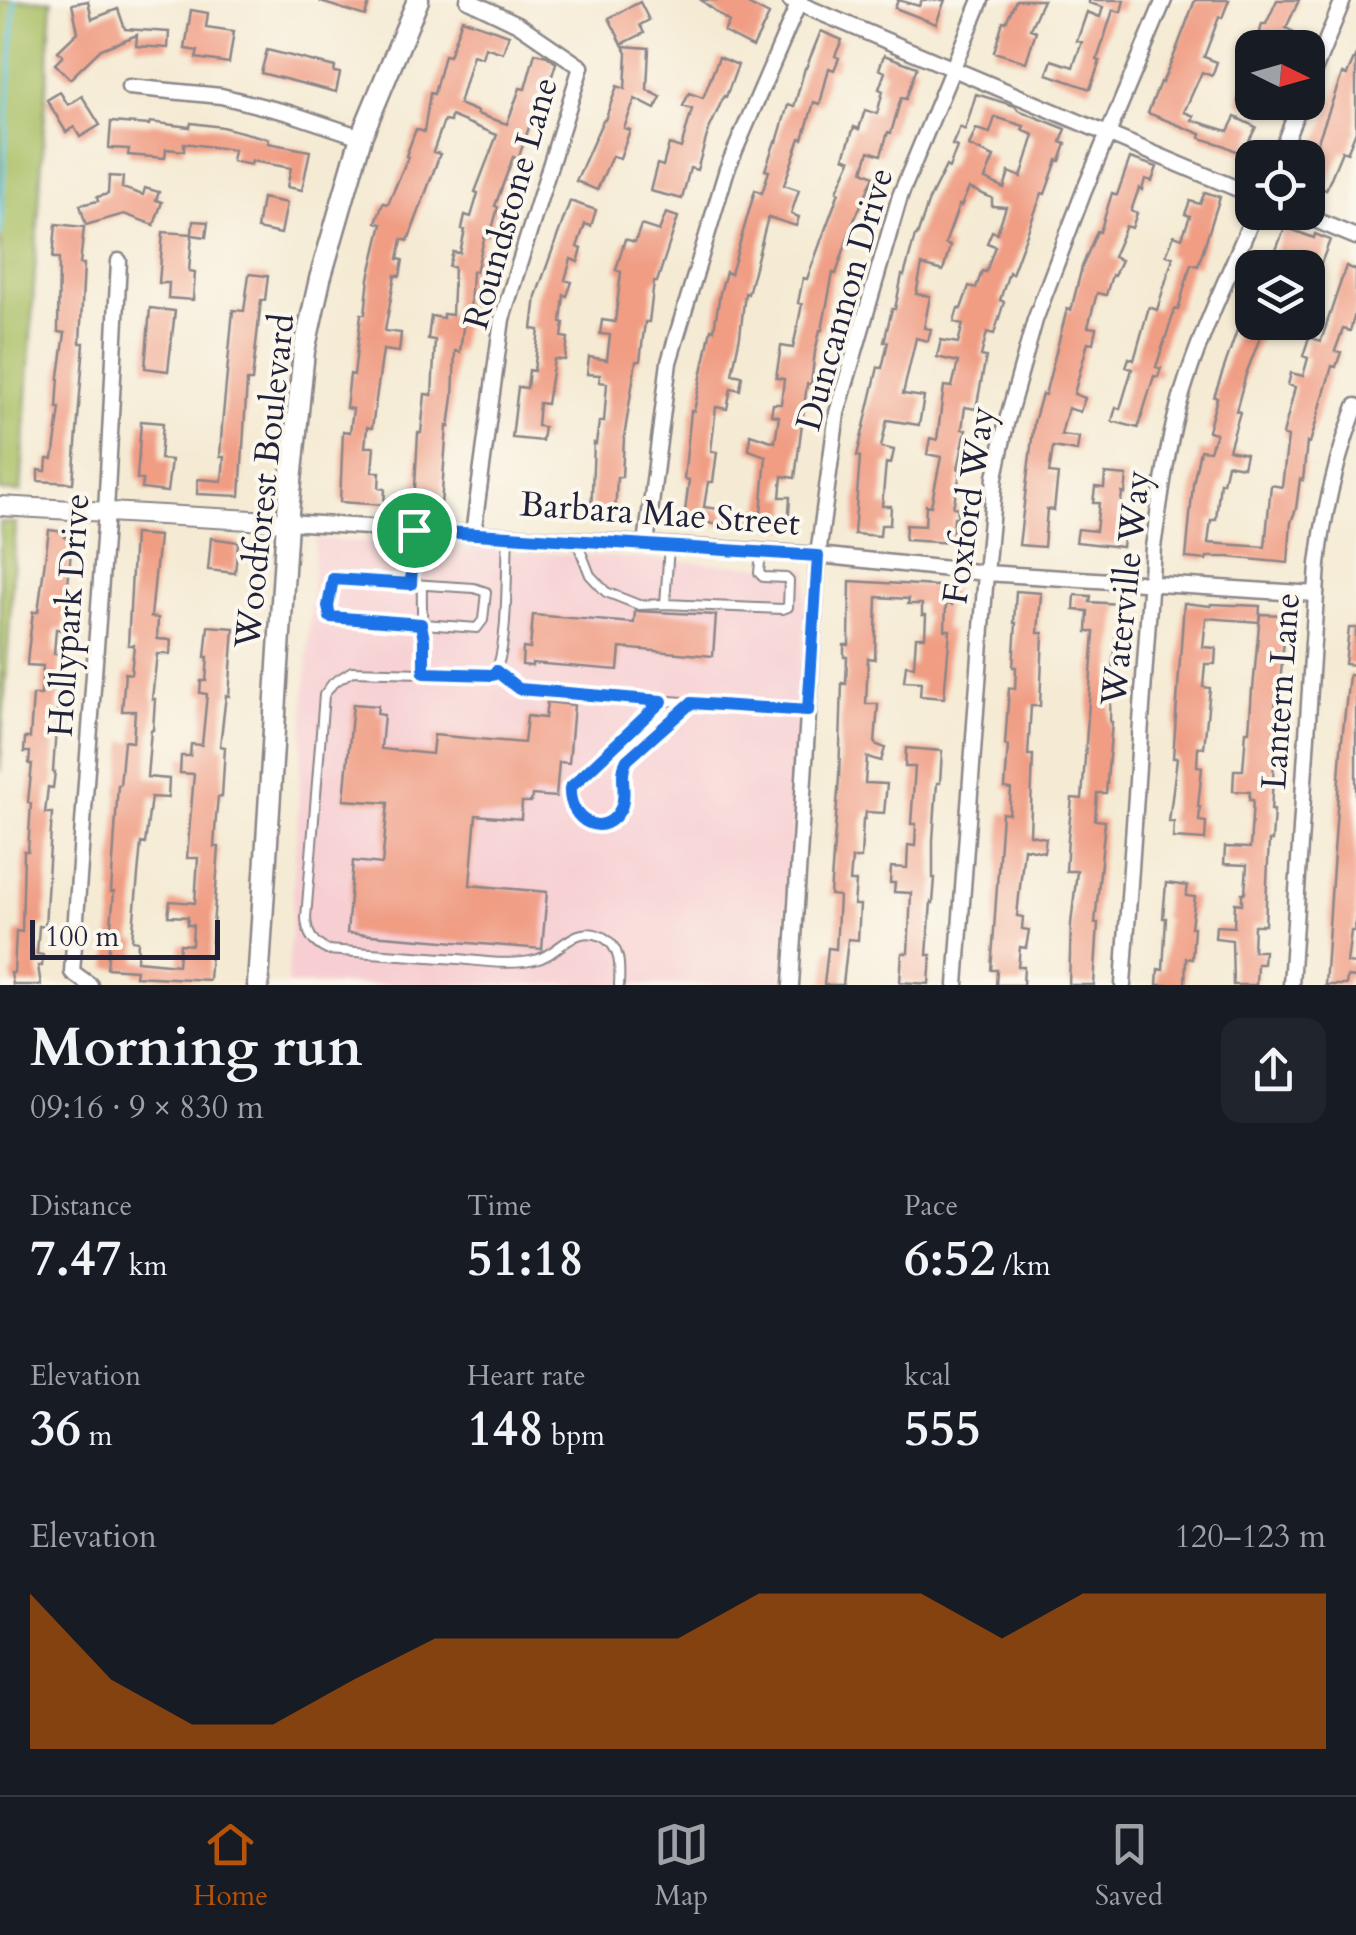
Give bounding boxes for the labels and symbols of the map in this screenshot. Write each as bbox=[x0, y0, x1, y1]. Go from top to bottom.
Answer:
north arrow bbox=[1235, 30, 1325, 120]
street label: Roundstone Lane bbox=[452, 72, 570, 335]
street label: Duncannon Drive bbox=[785, 162, 905, 436]
street label: Woodforest Boulevard bbox=[223, 311, 306, 652]
street label: Foxford Way bbox=[931, 403, 1007, 607]
street label: Waterville Way bbox=[1090, 468, 1162, 709]
street label: Barbara Mae Street bbox=[518, 480, 801, 548]
pin bbox=[372, 488, 457, 573]
street label: Hollypark Drive bbox=[37, 492, 101, 738]
street label: Lantern Lane bbox=[1250, 591, 1312, 791]
scale bar bbox=[30, 915, 220, 960]

